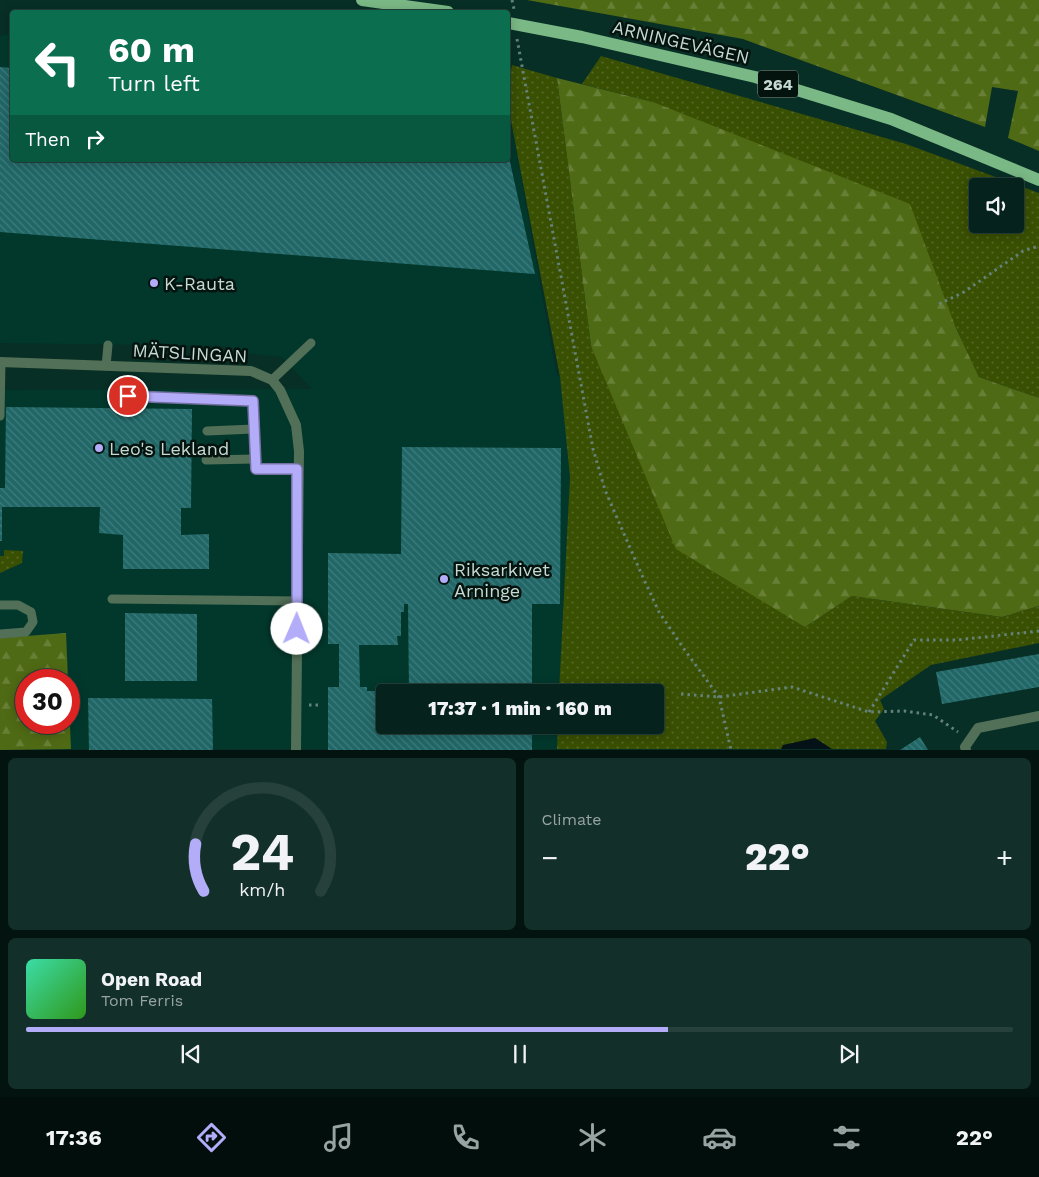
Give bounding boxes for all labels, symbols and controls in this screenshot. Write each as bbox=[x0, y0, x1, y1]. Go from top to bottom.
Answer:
street label: ARNINGEVÄGEN bbox=[610, 16, 752, 68]
text: 60 m bbox=[108, 29, 195, 71]
icon: left bbox=[25, 30, 90, 95]
road number: 264 bbox=[758, 70, 798, 98]
text: Turn left bbox=[108, 71, 200, 96]
icon: right bbox=[81, 125, 109, 153]
text: Then bbox=[25, 128, 71, 151]
map controls bbox=[969, 178, 1024, 233]
button: sound bbox=[969, 178, 1024, 233]
place label: K-Rauta bbox=[164, 273, 235, 294]
marker: K-Rauta bbox=[148, 277, 160, 289]
street label: MÄTSLINGAN bbox=[132, 340, 248, 366]
pin bbox=[107, 375, 149, 417]
icon: arrive bbox=[114, 382, 142, 410]
place label: Leo's Lekland bbox=[109, 438, 229, 459]
marker: Leo's Lekland bbox=[93, 442, 105, 454]
place label: Riksarkivet Arninge bbox=[454, 559, 550, 601]
marker: Riksarkivet Arninge bbox=[438, 573, 450, 585]
position arrow bbox=[270, 602, 322, 654]
speed limit sign: 30 bbox=[15, 669, 80, 734]
text: 17:37 · 1 min · 160 m bbox=[428, 697, 612, 720]
text: Climate bbox=[542, 810, 602, 829]
text: 24 bbox=[230, 822, 294, 883]
text: 22° bbox=[745, 835, 810, 879]
text: − bbox=[542, 841, 558, 874]
text: + bbox=[996, 841, 1013, 874]
text: km/h bbox=[239, 879, 285, 900]
text: Open Road bbox=[101, 968, 202, 991]
text: Tom Ferris bbox=[101, 991, 183, 1010]
icon: previous bbox=[177, 1040, 205, 1068]
icon: pause bbox=[506, 1040, 534, 1068]
icon: next bbox=[835, 1040, 863, 1068]
icon: directions bbox=[194, 1120, 229, 1155]
icon: music bbox=[321, 1120, 356, 1155]
icon: phone bbox=[448, 1120, 483, 1155]
icon: climate bbox=[575, 1120, 610, 1155]
icon: car bbox=[702, 1120, 737, 1155]
icon: filters bbox=[829, 1120, 864, 1155]
text: 17:36 bbox=[46, 1125, 102, 1150]
text: 22° bbox=[956, 1125, 993, 1150]

